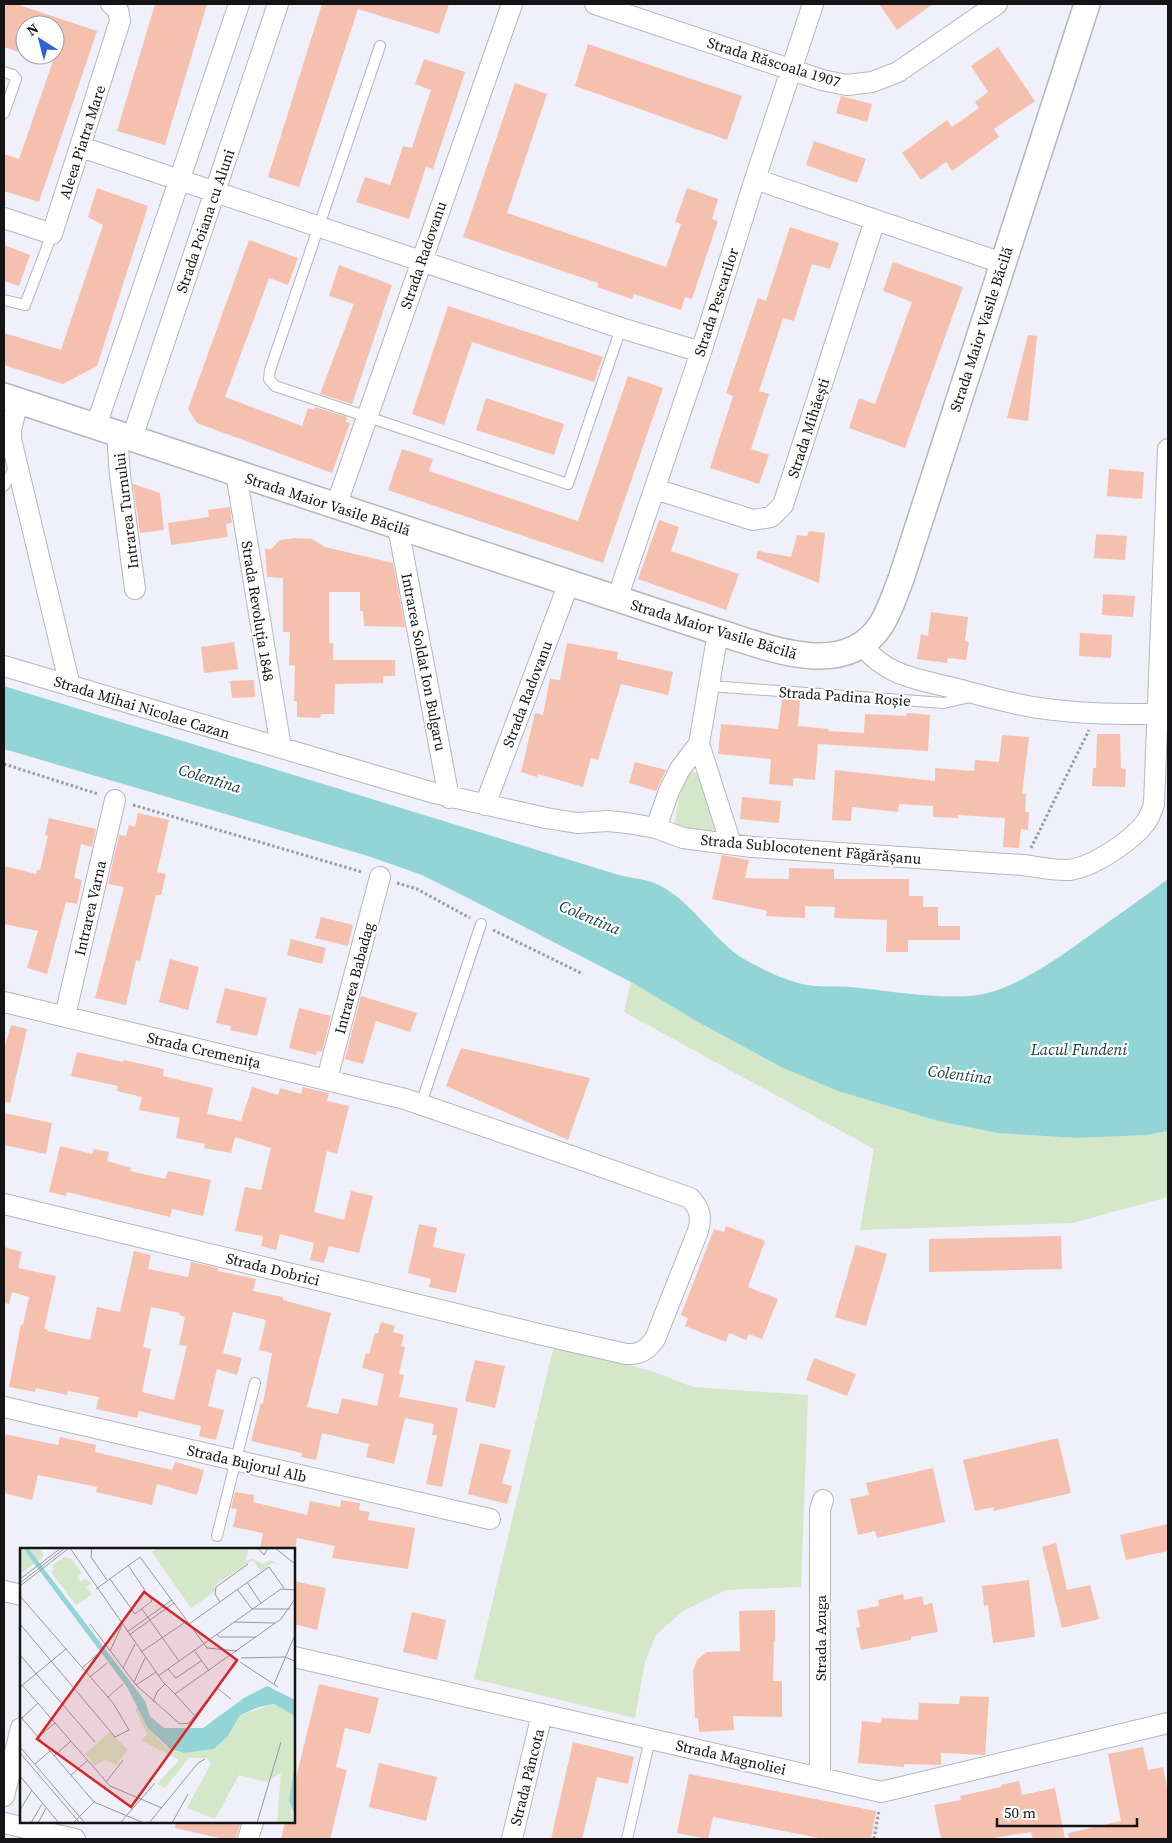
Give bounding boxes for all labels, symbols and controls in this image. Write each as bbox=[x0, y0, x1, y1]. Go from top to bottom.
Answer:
north arrow bbox=[15, 15, 65, 65]
text: N bbox=[22, 18, 42, 41]
street label: Strada Răscoala 1907 bbox=[705, 32, 843, 92]
street label: Aleea Piatra Mare bbox=[54, 82, 110, 202]
street label: Strada Poiana cu Aluni bbox=[171, 146, 239, 296]
street label: Strada Radovanu bbox=[395, 198, 451, 312]
street label: Strada Maior Vasile Băcilă bbox=[944, 243, 1018, 414]
street label: Strada Pescarilor bbox=[689, 244, 744, 359]
street label: Strada Mihăești bbox=[782, 375, 834, 481]
street label: Intrarea Turnului bbox=[108, 452, 144, 570]
street label: Strada Maior Vasile Băcilă bbox=[243, 467, 414, 541]
street label: Strada Revoluția 1848 bbox=[237, 539, 279, 683]
street label: Intrarea Soldat Ion Bulgaru bbox=[396, 571, 452, 753]
street label: Strada Maior Vasile Băcilă bbox=[628, 594, 800, 664]
street label: Strada Radovanu bbox=[497, 637, 557, 750]
street label: Strada Mihai Nicolae Cazan bbox=[51, 670, 233, 744]
street label: Strada Padina Roșie bbox=[778, 681, 912, 711]
water label: Colentina bbox=[176, 758, 245, 798]
street label: Strada Sublocotenent Făgărășanu bbox=[700, 829, 922, 869]
street label: Intrarea Varna bbox=[69, 858, 111, 958]
water label: Colentina bbox=[556, 894, 625, 940]
street label: Intrarea Babadag bbox=[329, 920, 379, 1036]
street label: Strada Cremenița bbox=[145, 1027, 263, 1073]
water label: Lacul Fundeni bbox=[1030, 1038, 1127, 1060]
water label: Colentina bbox=[927, 1059, 994, 1089]
street label: Strada Dobrici bbox=[224, 1247, 322, 1291]
street label: Strada Bujorul Alb bbox=[185, 1439, 309, 1487]
inset map bbox=[20, 1548, 295, 1823]
street label: Strada Azuga bbox=[810, 1595, 831, 1681]
street label: Strada Pâncota bbox=[505, 1726, 549, 1828]
street label: Strada Magnoliei bbox=[674, 1734, 788, 1780]
scale bar bbox=[997, 1796, 1137, 1828]
text: 50 m bbox=[1004, 1802, 1036, 1823]

